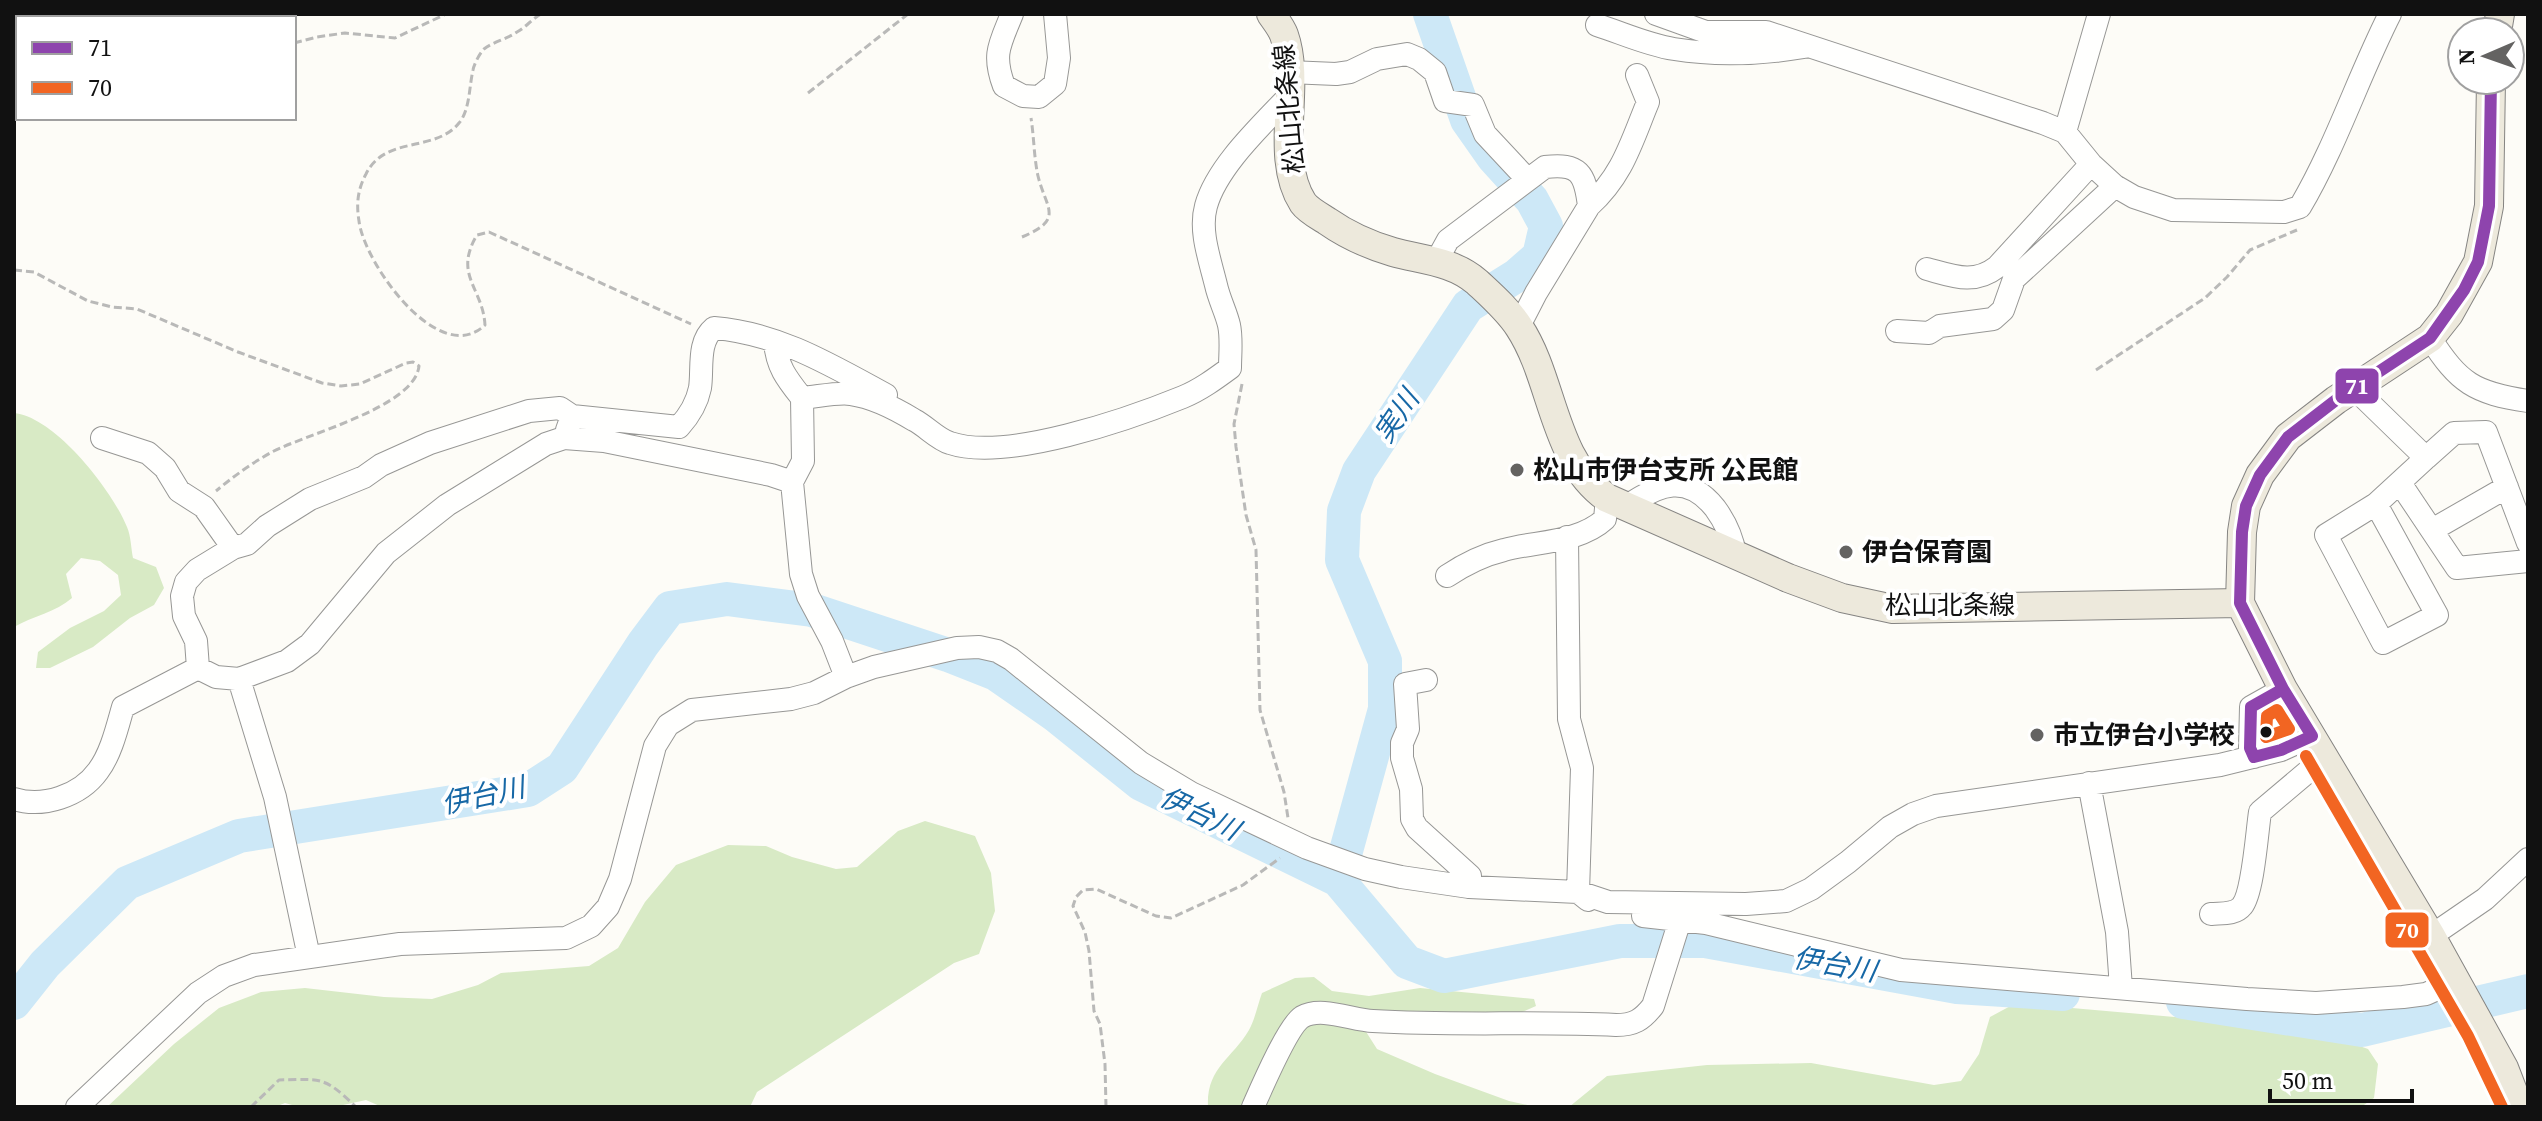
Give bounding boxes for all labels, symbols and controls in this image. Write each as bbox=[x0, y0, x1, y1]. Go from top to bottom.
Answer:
legend bbox=[16, 16, 296, 120]
north arrow bbox=[2446, 16, 2526, 96]
text: 71 bbox=[88, 31, 112, 64]
street label: 松山北条線 bbox=[1265, 43, 1313, 175]
text: N bbox=[2451, 48, 2481, 65]
text: 70 bbox=[88, 71, 112, 104]
line badge: 71 bbox=[2334, 367, 2380, 405]
text: 71 bbox=[2345, 371, 2369, 401]
water label: 実川 bbox=[1365, 380, 1429, 450]
place label: 松山市伊台支所 公民館 bbox=[1533, 452, 1799, 488]
marker: 松山市伊台支所 公民館 bbox=[1508, 461, 1526, 479]
place label: 伊台保育園 bbox=[1862, 534, 1992, 570]
marker: 伊台保育園 bbox=[1837, 543, 1855, 561]
street label: 松山北条線 bbox=[1885, 587, 2015, 623]
place label: 市立伊台小学校 bbox=[2053, 717, 2235, 753]
unlabelled marker bbox=[2258, 724, 2274, 740]
marker: 市立伊台小学校 bbox=[2028, 726, 2046, 744]
water label: 伊台川 bbox=[438, 767, 531, 822]
water label: 伊台川 bbox=[1154, 778, 1249, 850]
line badge: 70 bbox=[2384, 911, 2430, 949]
text: 70 bbox=[2395, 915, 2419, 945]
water label: 伊台川 bbox=[1790, 938, 1883, 991]
scale bar bbox=[2270, 1053, 2412, 1103]
text: 50 m bbox=[2282, 1064, 2333, 1097]

